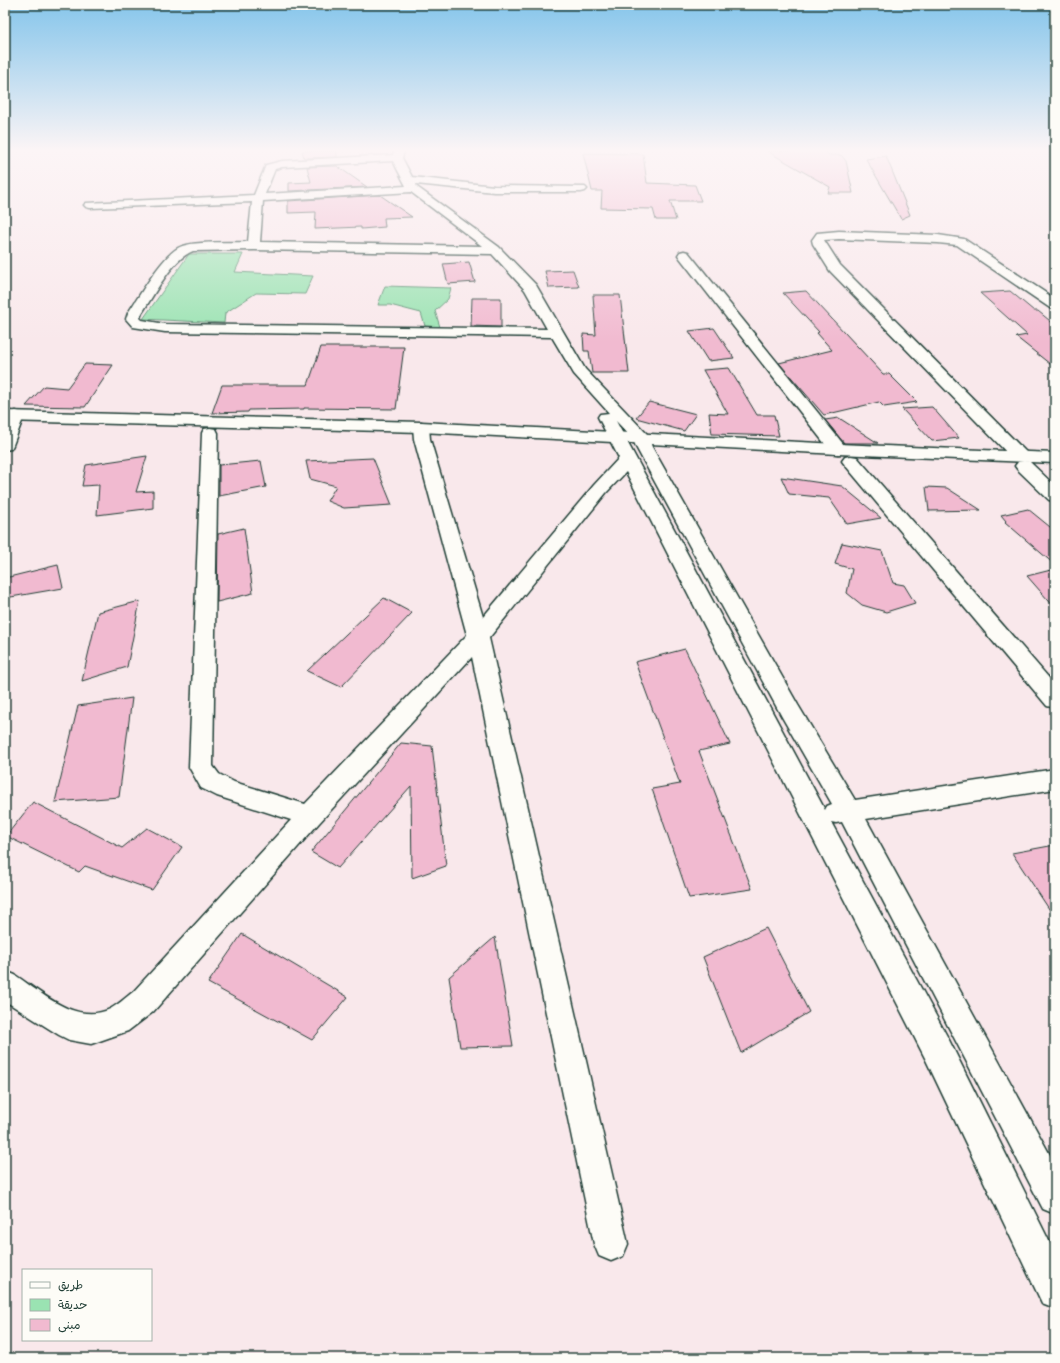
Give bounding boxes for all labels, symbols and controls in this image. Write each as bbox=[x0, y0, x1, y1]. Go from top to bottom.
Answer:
legend bbox=[22, 1269, 152, 1341]
text: طريق bbox=[58, 1277, 83, 1295]
text: حديقة bbox=[58, 1297, 87, 1315]
text: مبنى bbox=[58, 1317, 81, 1335]

